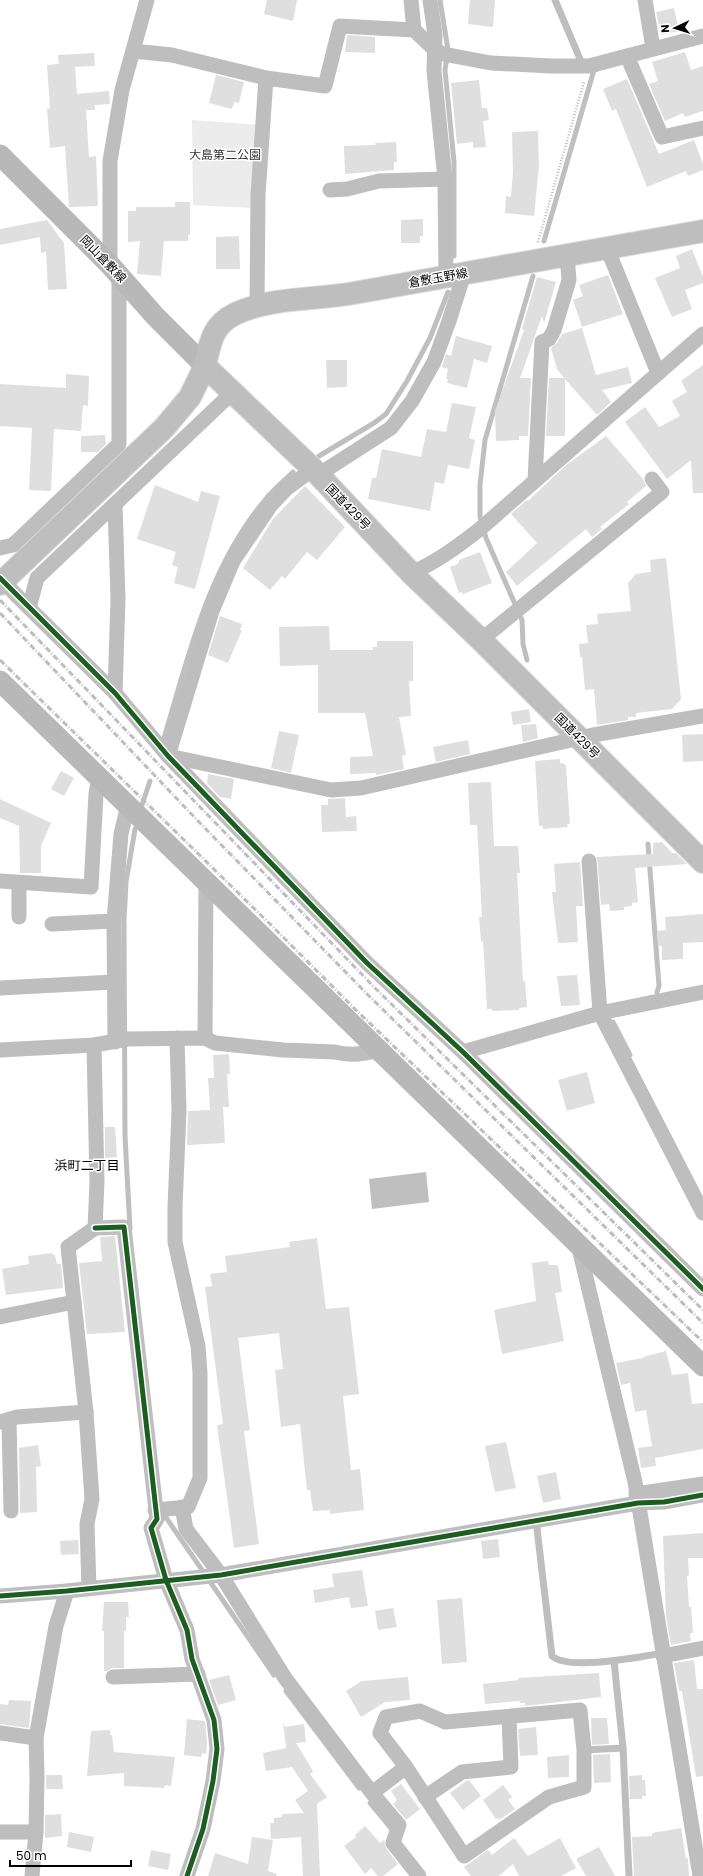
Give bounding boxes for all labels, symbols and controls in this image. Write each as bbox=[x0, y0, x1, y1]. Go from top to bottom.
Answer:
north arrow bbox=[655, 8, 695, 48]
text: N bbox=[657, 24, 673, 33]
park label: 大島第二公園 bbox=[189, 146, 261, 163]
street label: 岡山倉敷線 bbox=[76, 231, 130, 286]
street label: 倉敷玉野線 bbox=[407, 264, 469, 291]
street label: 国道429号 bbox=[322, 480, 375, 533]
street label: 国道429号 bbox=[551, 709, 604, 762]
district label: 浜町二丁目 bbox=[54, 1156, 120, 1175]
scale bar bbox=[10, 1842, 131, 1868]
text: 50 m bbox=[16, 1847, 47, 1864]

